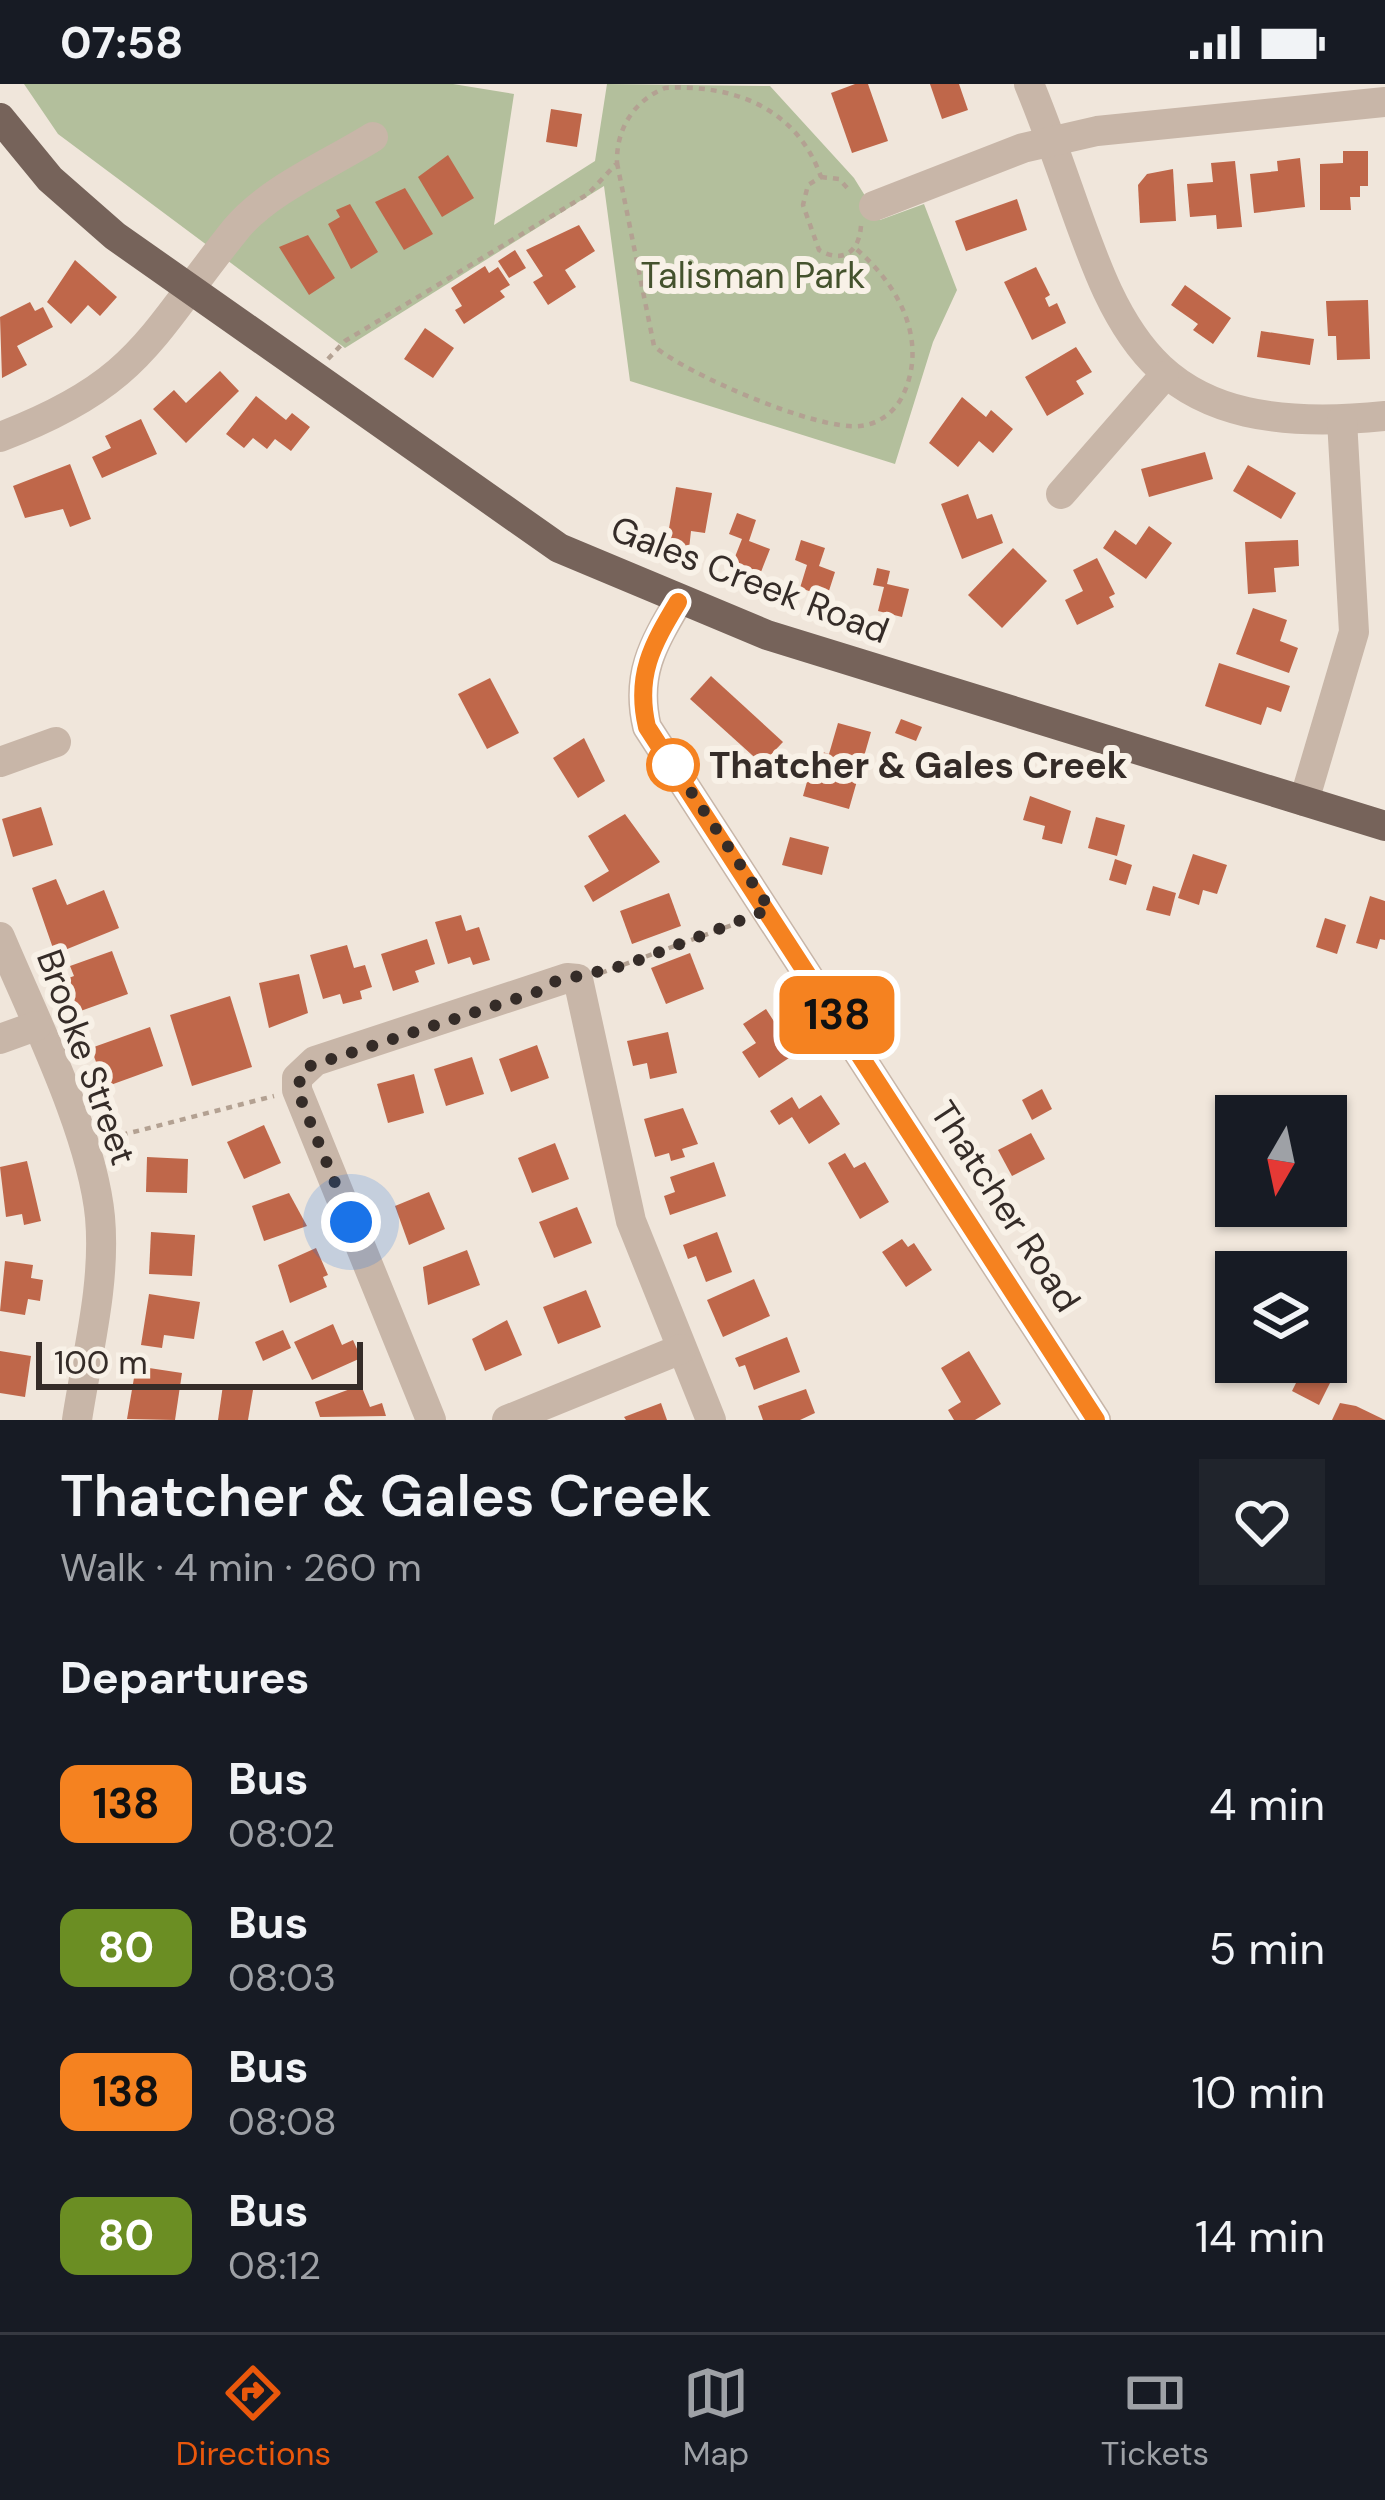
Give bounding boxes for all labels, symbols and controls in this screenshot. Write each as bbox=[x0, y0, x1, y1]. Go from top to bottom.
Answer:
text: 07:58 bbox=[60, 13, 184, 72]
park label: Talisman Park bbox=[641, 252, 865, 299]
street label: Gales Creek Road bbox=[604, 505, 895, 654]
marker: Thatcher & Gales Creek bbox=[648, 740, 698, 790]
place label: Thatcher & Gales Creek bbox=[709, 742, 1128, 789]
street label: Brooke Street bbox=[26, 943, 147, 1171]
line badge: 138 bbox=[768, 976, 906, 1054]
text: 138 bbox=[803, 987, 871, 1042]
street label: Thatcher Road bbox=[920, 1092, 1091, 1321]
north arrow bbox=[1215, 1095, 1347, 1227]
map controls bbox=[1215, 1095, 1347, 1383]
your location bbox=[321, 1192, 381, 1252]
button: layers bbox=[1215, 1251, 1347, 1383]
scale bar bbox=[36, 1336, 363, 1389]
text: 100 m bbox=[54, 1341, 148, 1384]
text: Thatcher & Gales Creek bbox=[60, 1459, 711, 1534]
button: heart bbox=[1199, 1459, 1325, 1585]
text: Walk · 4 min · 260 m bbox=[60, 1542, 422, 1593]
text: Departures bbox=[60, 1648, 309, 1707]
text: Bus bbox=[228, 1749, 308, 1808]
text: 4 min bbox=[1209, 1775, 1325, 1834]
text: 138 bbox=[92, 1776, 160, 1831]
text: 08:02 bbox=[228, 1808, 335, 1859]
text: Bus bbox=[228, 1893, 308, 1952]
text: 5 min bbox=[1209, 1919, 1325, 1978]
text: 80 bbox=[98, 1920, 154, 1975]
text: 08:03 bbox=[228, 1952, 336, 2003]
text: Bus bbox=[228, 2037, 308, 2096]
text: 10 min bbox=[1191, 2063, 1325, 2122]
text: 138 bbox=[92, 2064, 160, 2119]
text: 08:08 bbox=[228, 2096, 337, 2147]
text: Bus bbox=[228, 2181, 308, 2240]
text: 14 min bbox=[1195, 2207, 1325, 2266]
text: 80 bbox=[98, 2208, 154, 2263]
text: 08:12 bbox=[228, 2240, 321, 2291]
tab: Directions bbox=[176, 2360, 331, 2475]
tab: Map bbox=[683, 2360, 749, 2475]
tab: Tickets bbox=[1101, 2360, 1209, 2475]

